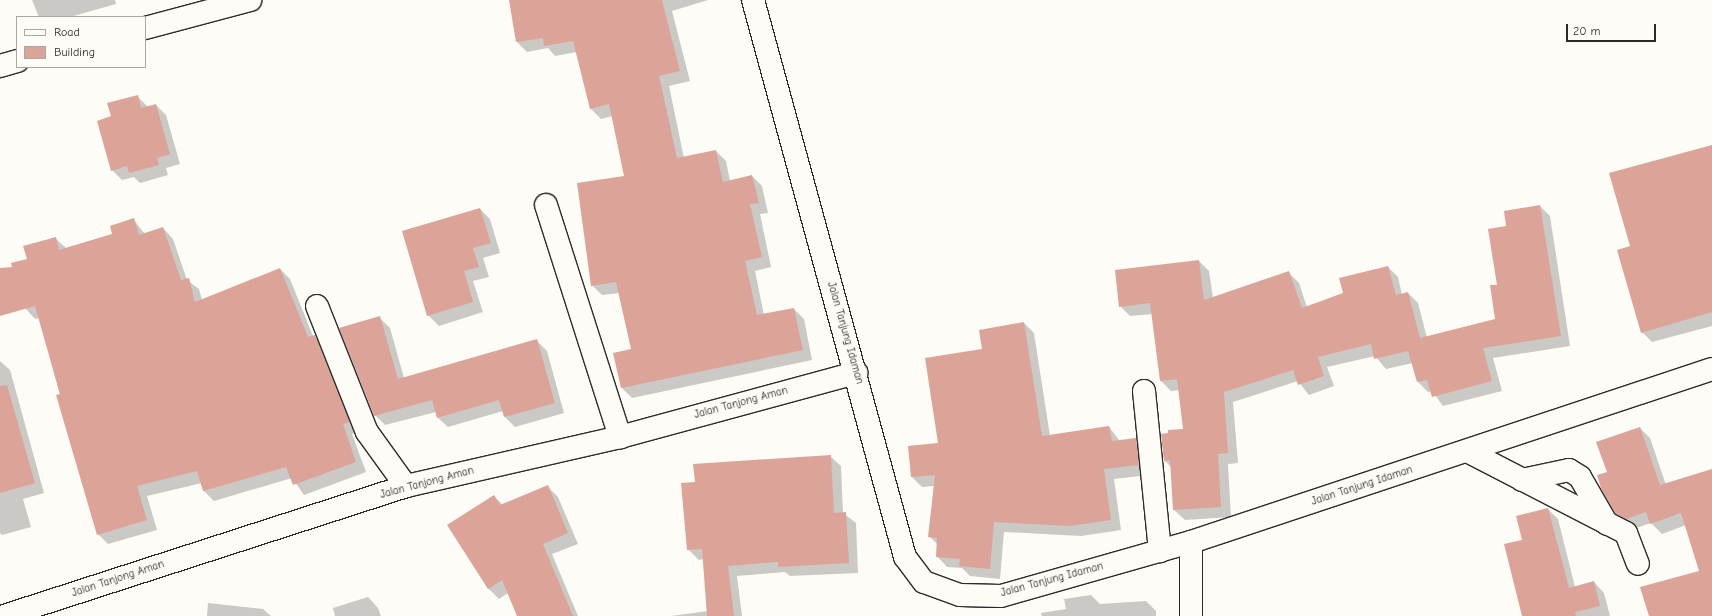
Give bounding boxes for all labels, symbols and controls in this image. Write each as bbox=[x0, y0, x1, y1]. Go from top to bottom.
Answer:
legend bbox=[16, 16, 146, 68]
scale bar bbox=[1568, 16, 1658, 42]
text: 20 m bbox=[1573, 24, 1601, 38]
text: Road bbox=[54, 25, 80, 39]
text: Building bbox=[54, 45, 95, 59]
street label: Jalan Tanjung Idaman bbox=[824, 280, 866, 386]
street label: Jalan Tanjong Aman bbox=[693, 384, 789, 422]
street label: Jalan Tanjung Idaman bbox=[1310, 463, 1414, 509]
street label: Jalan Tanjong Aman bbox=[379, 464, 475, 502]
street label: Jalan Tanjong Aman bbox=[70, 558, 166, 600]
street label: Jalan Tanjung Idaman bbox=[999, 560, 1105, 600]

